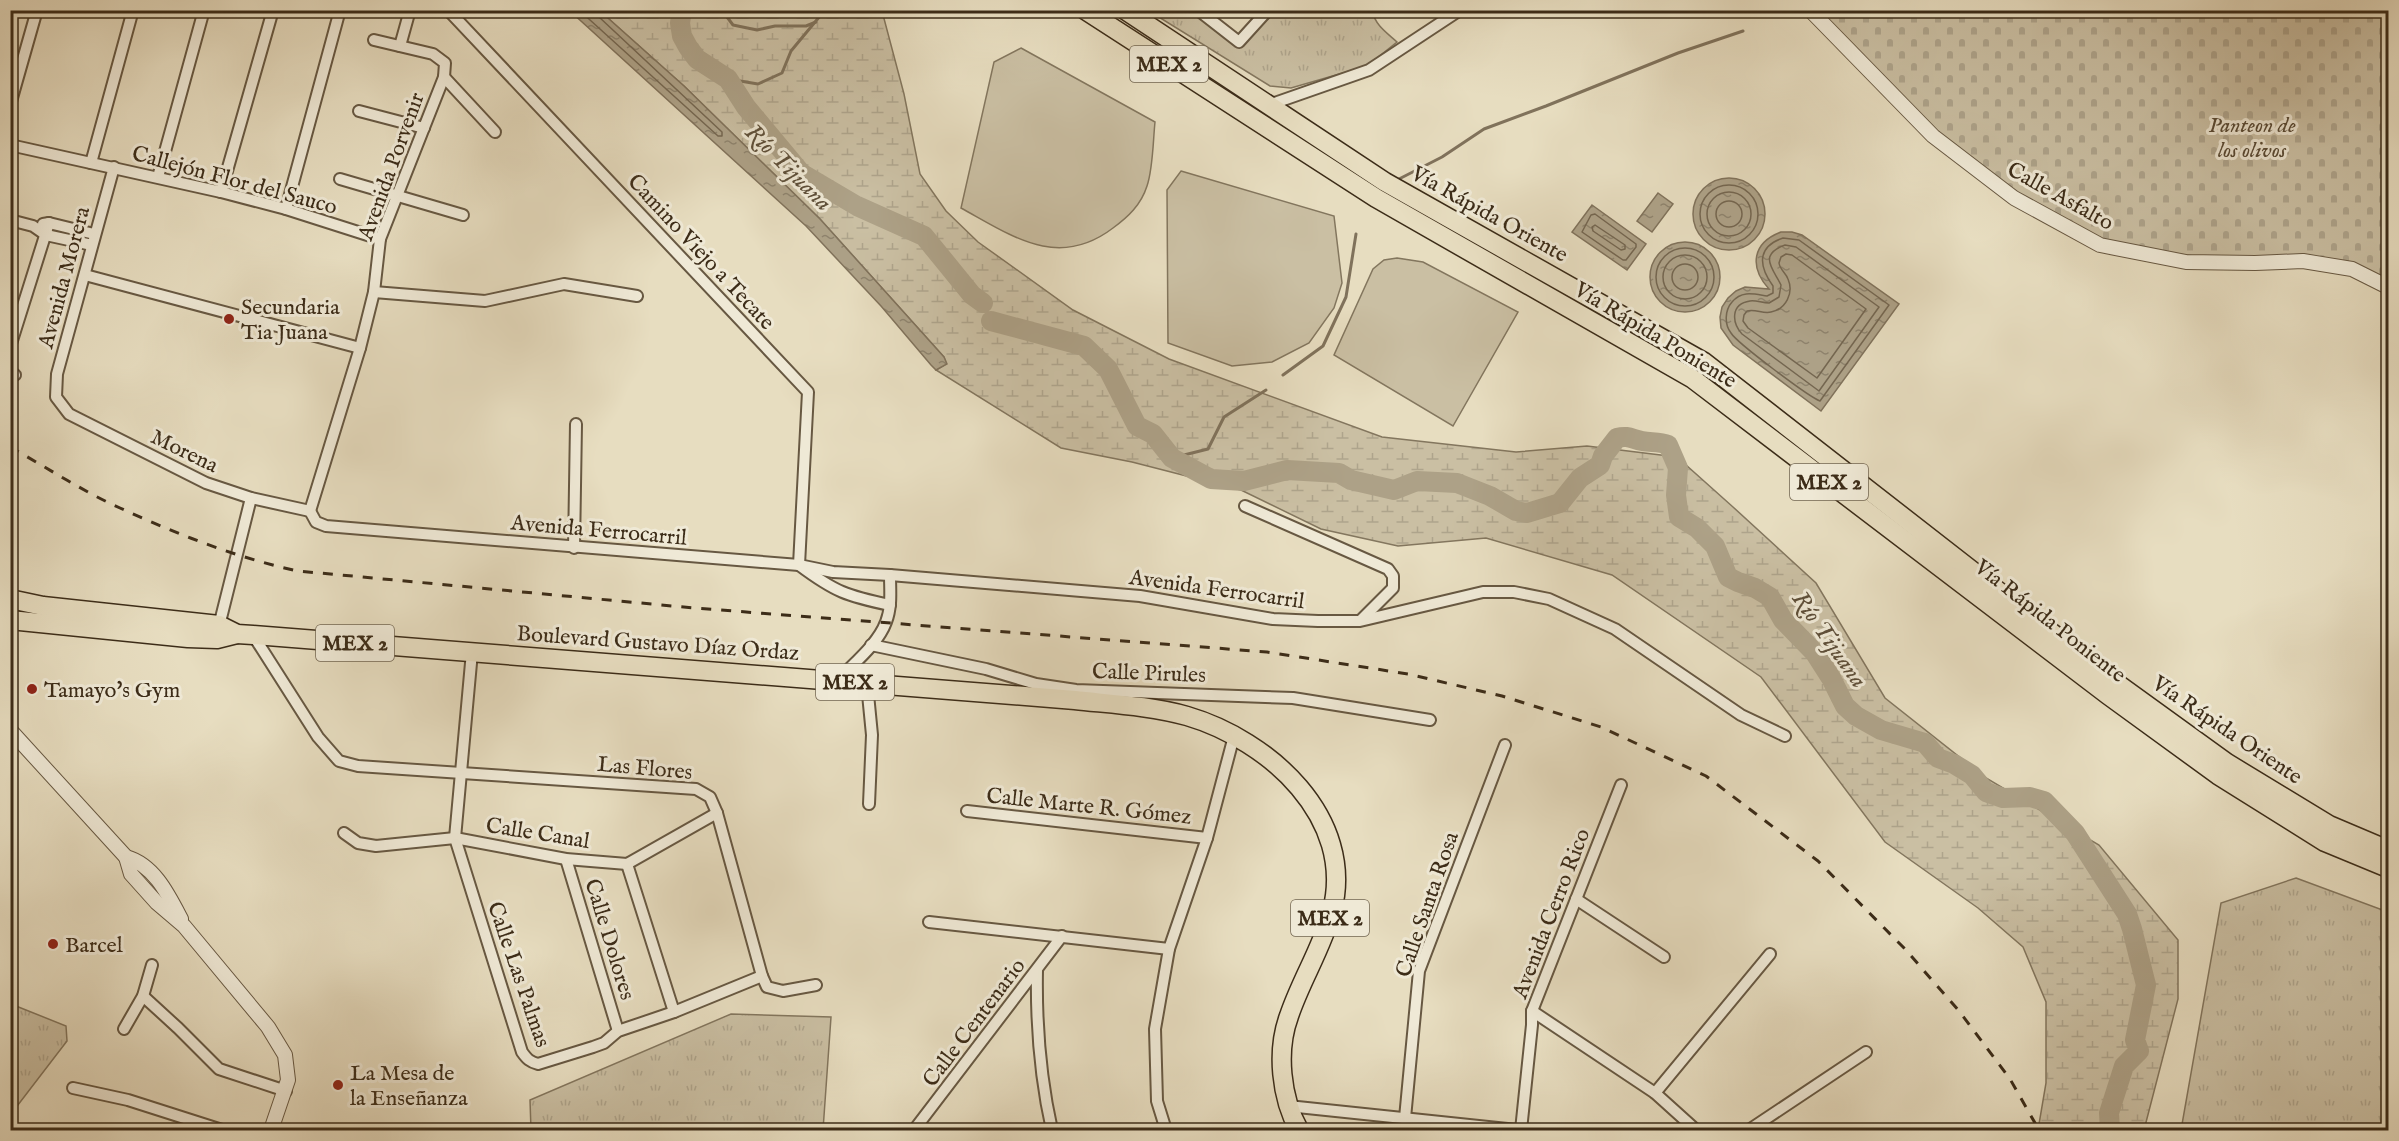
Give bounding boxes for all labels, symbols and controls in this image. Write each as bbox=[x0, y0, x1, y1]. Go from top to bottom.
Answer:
road number: MEX 2 bbox=[1130, 46, 1208, 82]
street label: Avenida Porvenir bbox=[352, 89, 432, 245]
park label: Panteon de los olivos bbox=[2208, 112, 2296, 165]
water label: Río Tijuana bbox=[738, 118, 838, 218]
street label: Callejón Flor del Sauco bbox=[129, 140, 340, 222]
street label: Calle Asfalto bbox=[2002, 156, 2118, 238]
street label: Vía Rápida Oriente bbox=[1405, 160, 1572, 269]
street label: Camino Viejo a Tecate bbox=[621, 168, 780, 336]
street label: Avenida Morera bbox=[32, 203, 97, 352]
street label: Vía Rápida Poniente bbox=[1568, 276, 1741, 395]
place label: Secundaria Tia Juana bbox=[241, 294, 340, 347]
marker: Secundaria Tia Juana bbox=[222, 312, 236, 326]
street label: Morena bbox=[146, 424, 223, 480]
road number: MEX 2 bbox=[1790, 464, 1868, 500]
street label: Avenida Ferrocarril bbox=[509, 509, 688, 553]
street label: Vía Rápida Poniente bbox=[1968, 553, 2131, 690]
street label: Avenida Ferrocarril bbox=[1126, 564, 1306, 616]
water label: Río Tijuana bbox=[1784, 585, 1873, 694]
street label: Boulevard Gustavo Díaz Ordaz bbox=[516, 620, 800, 668]
road number: MEX 2 bbox=[316, 625, 394, 661]
street label: Calle Pirules bbox=[1092, 658, 1206, 690]
road number: MEX 2 bbox=[816, 664, 894, 700]
street label: Vía Rápida Oriente bbox=[2146, 669, 2307, 791]
place label: Tamayo's Gym bbox=[44, 677, 180, 705]
marker: Tamayo's Gym bbox=[25, 682, 39, 696]
street label: Las Flores bbox=[596, 751, 693, 787]
street label: Calle Marte R. Gómez bbox=[985, 782, 1193, 832]
street label: Calle Canal bbox=[484, 812, 592, 856]
street label: Avenida Cerro Rico bbox=[1506, 825, 1597, 1004]
street label: Calle Santa Rosa bbox=[1390, 828, 1466, 981]
street label: Calle Dolores bbox=[577, 876, 641, 1004]
street label: Calle Las Palmas bbox=[480, 898, 556, 1051]
road number: MEX 2 bbox=[1291, 900, 1369, 936]
place label: Barcel bbox=[65, 932, 123, 960]
marker: Barcel bbox=[46, 937, 60, 951]
street label: Calle Centenario bbox=[917, 953, 1032, 1093]
place label: La Mesa de la Enseñanza bbox=[350, 1060, 468, 1113]
marker: La Mesa de la Enseñanza bbox=[331, 1078, 345, 1092]

